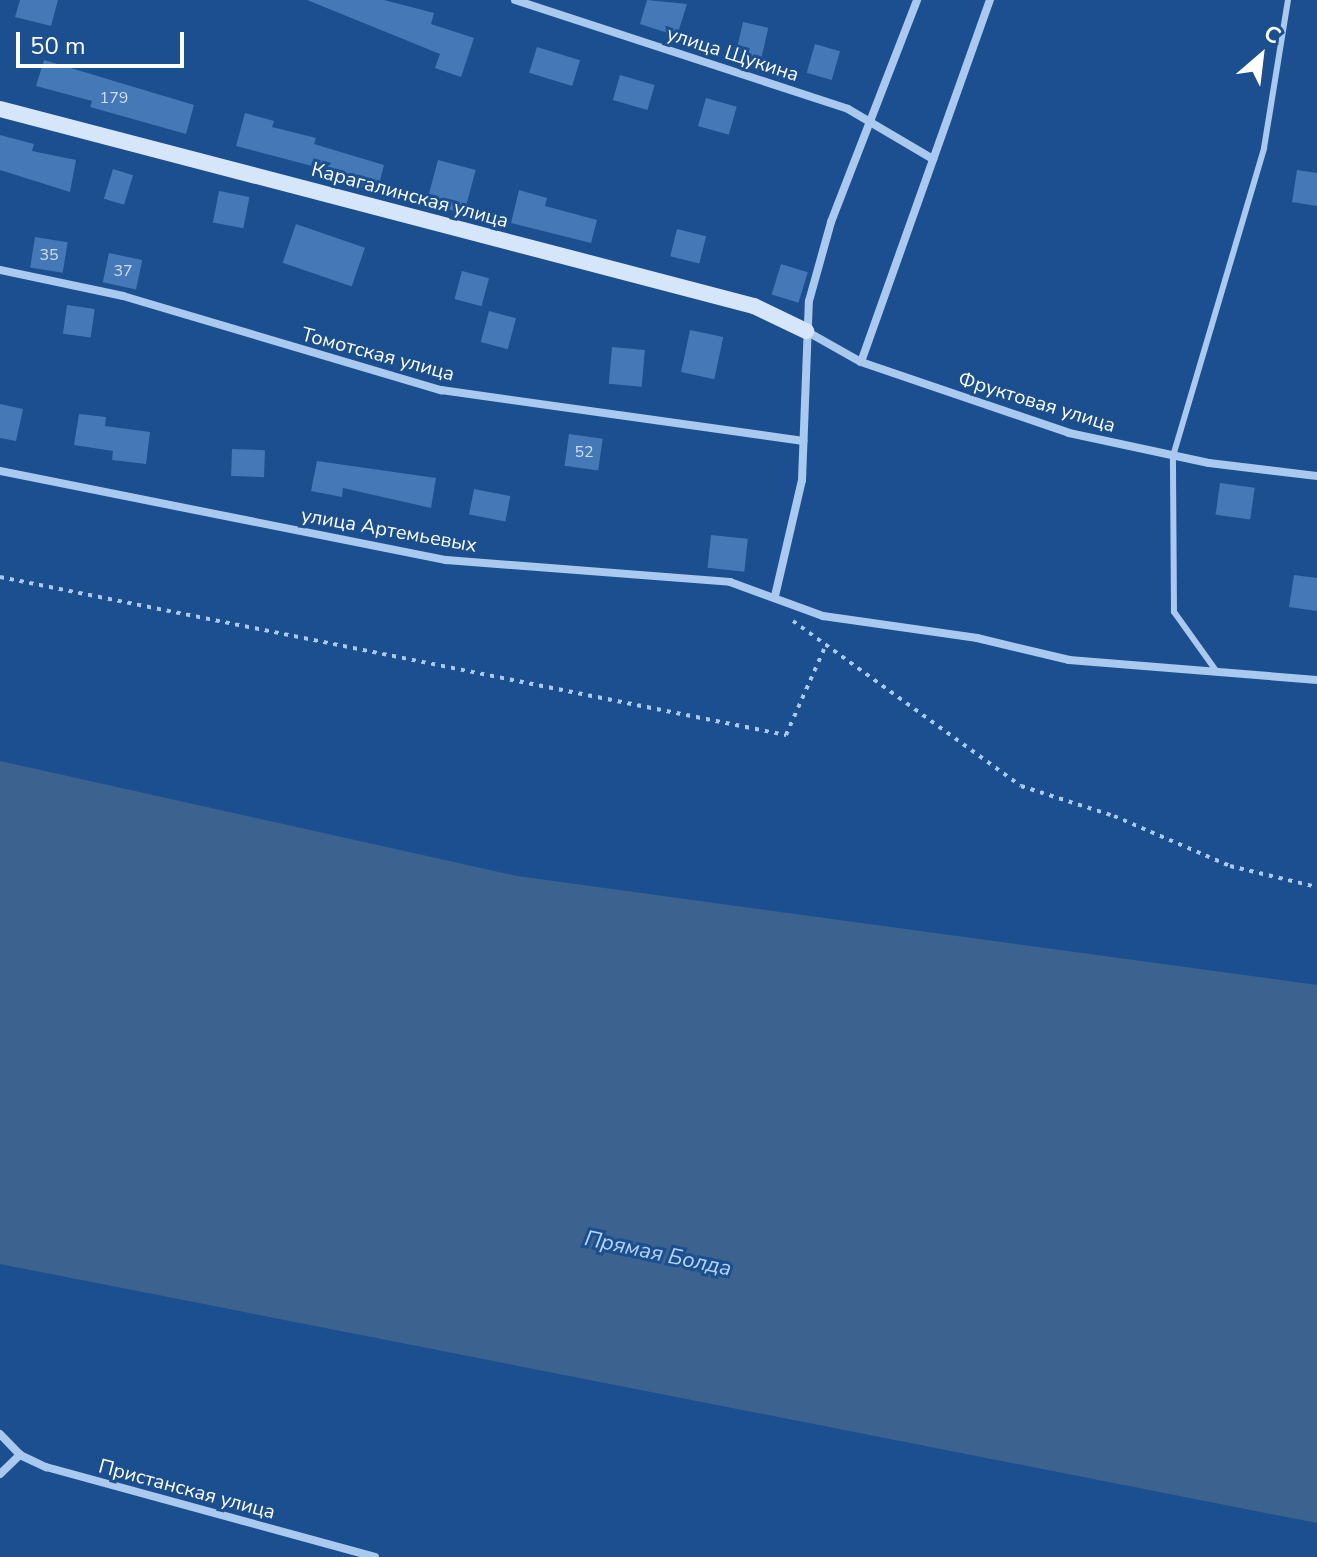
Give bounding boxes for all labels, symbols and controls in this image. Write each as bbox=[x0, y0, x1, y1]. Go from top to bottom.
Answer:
scale bar bbox=[20, 16, 188, 66]
north arrow bbox=[1221, 16, 1301, 96]
text: С bbox=[1259, 18, 1286, 52]
street label: улица Щукина bbox=[664, 21, 802, 87]
text: 50 m bbox=[30, 30, 86, 62]
house number: 179 bbox=[100, 88, 128, 108]
street label: Карагалинская улица bbox=[309, 157, 511, 233]
house number: 35 bbox=[39, 245, 59, 265]
house number: 37 bbox=[113, 261, 133, 281]
street label: Томотская улица bbox=[299, 322, 457, 386]
street label: Фруктовая улица bbox=[955, 367, 1119, 437]
house number: 52 bbox=[574, 442, 594, 462]
street label: улица Артемьевых bbox=[299, 503, 479, 557]
water label: Прямая Болда bbox=[582, 1226, 734, 1282]
street label: Пристанская улица bbox=[96, 1454, 278, 1524]

